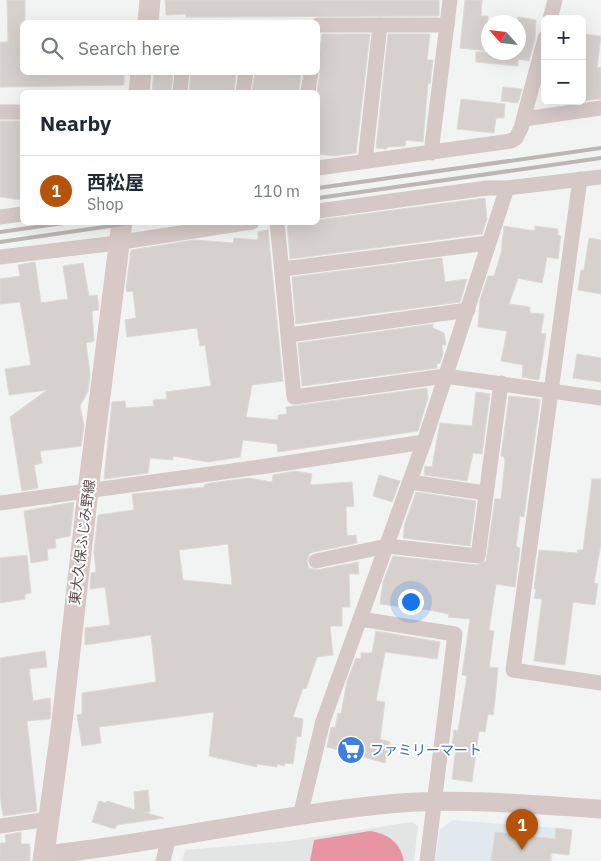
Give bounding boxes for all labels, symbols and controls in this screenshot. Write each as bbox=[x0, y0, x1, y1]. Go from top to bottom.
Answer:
north arrow bbox=[481, 15, 526, 60]
map controls bbox=[541, 15, 586, 105]
button: + bbox=[541, 15, 586, 60]
search box bbox=[20, 20, 320, 75]
icon: search bbox=[38, 34, 66, 62]
text: Search here bbox=[78, 36, 180, 60]
button: − bbox=[541, 60, 586, 105]
text: Nearby bbox=[40, 109, 111, 137]
text: 西松屋 bbox=[87, 170, 144, 194]
text: 1 bbox=[51, 181, 61, 201]
text: 110 m bbox=[253, 181, 300, 201]
text: Shop bbox=[87, 194, 124, 214]
street label: 東大久保ふじみ野線 bbox=[65, 478, 99, 606]
your location bbox=[398, 589, 424, 615]
supermarket icon: ファミリーマート bbox=[336, 735, 366, 765]
place label: ファミリーマート bbox=[370, 741, 482, 759]
pin: 1 bbox=[506, 809, 538, 850]

